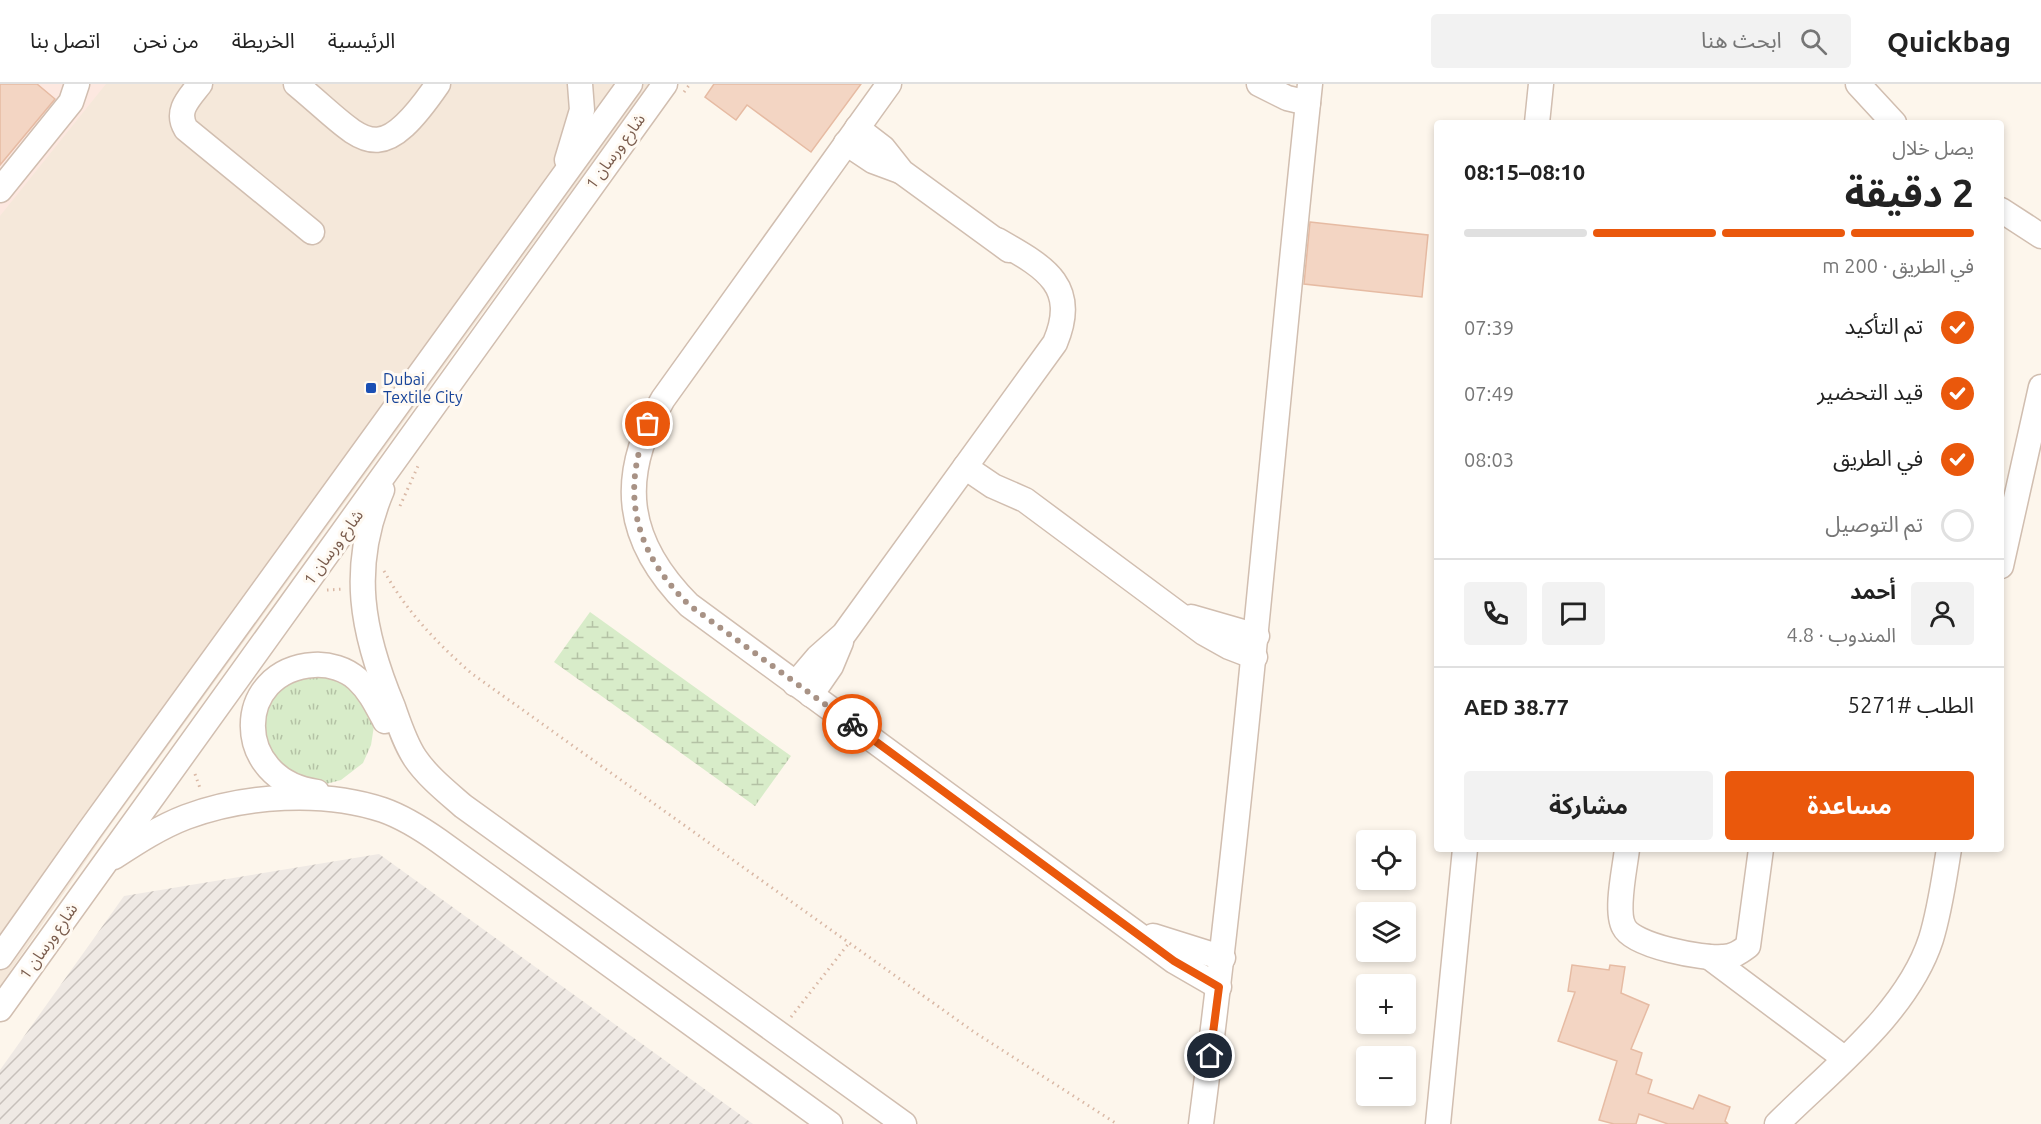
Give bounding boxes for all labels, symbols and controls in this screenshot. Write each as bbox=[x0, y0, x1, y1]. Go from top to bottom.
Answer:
search box bbox=[1431, 14, 1851, 68]
icon: search bbox=[1797, 25, 1830, 58]
text: Quickbag bbox=[1887, 26, 2011, 57]
text: ابحث هنا bbox=[1701, 27, 1782, 52]
text: اتصل بنا bbox=[30, 28, 100, 52]
text: من نحن bbox=[133, 28, 199, 52]
text: الخريطة bbox=[232, 28, 295, 52]
text: الرئيسية bbox=[328, 28, 395, 52]
street label: شارع ورسان 1 bbox=[582, 110, 651, 194]
text: يصل خلال bbox=[1892, 136, 1974, 159]
text: 08:10–08:15 bbox=[1464, 159, 1585, 184]
text: 2 دقيقة bbox=[1845, 171, 1974, 214]
text: في الطريق · 200 m bbox=[1822, 254, 1974, 277]
icon: check bbox=[1941, 311, 1974, 344]
text: تم التأكيد bbox=[1845, 313, 1923, 338]
text: 07:39 bbox=[1464, 316, 1514, 339]
place label: Dubai Textile City bbox=[383, 370, 463, 406]
icon: check bbox=[1941, 377, 1974, 410]
text: قيد التحضير bbox=[1817, 379, 1923, 404]
marker: Dubai Textile City bbox=[364, 381, 378, 395]
text: 07:49 bbox=[1464, 382, 1514, 405]
pin bbox=[622, 398, 673, 449]
icon: bag bbox=[631, 407, 664, 440]
icon: check bbox=[1941, 443, 1974, 476]
text: في الطريق bbox=[1833, 445, 1923, 470]
text: 08:03 bbox=[1464, 448, 1514, 471]
street label: شارع ورسان 1 bbox=[300, 506, 369, 590]
text: تم التوصيل bbox=[1825, 511, 1923, 536]
text: أحمد bbox=[1850, 578, 1896, 603]
button: phone bbox=[1464, 582, 1527, 645]
button: chat bbox=[1542, 582, 1605, 645]
button: person bbox=[1911, 582, 1974, 645]
text: المندوب · 4.8 bbox=[1787, 623, 1896, 646]
text: الطلب #5271 bbox=[1848, 692, 1974, 717]
courier bbox=[822, 694, 882, 754]
text: AED 38.77 bbox=[1464, 694, 1569, 719]
icon: bike bbox=[836, 708, 869, 741]
button: مشاركة bbox=[1464, 771, 1713, 840]
button: مساعدة bbox=[1725, 771, 1974, 840]
map controls bbox=[1356, 830, 1416, 1106]
button: locate bbox=[1356, 830, 1416, 890]
street label: شارع ورسان 1 bbox=[15, 900, 84, 985]
button: layers bbox=[1356, 902, 1416, 962]
button: + bbox=[1356, 974, 1416, 1034]
pin bbox=[1184, 1030, 1235, 1081]
icon: home bbox=[1193, 1039, 1226, 1072]
button: − bbox=[1356, 1046, 1416, 1106]

